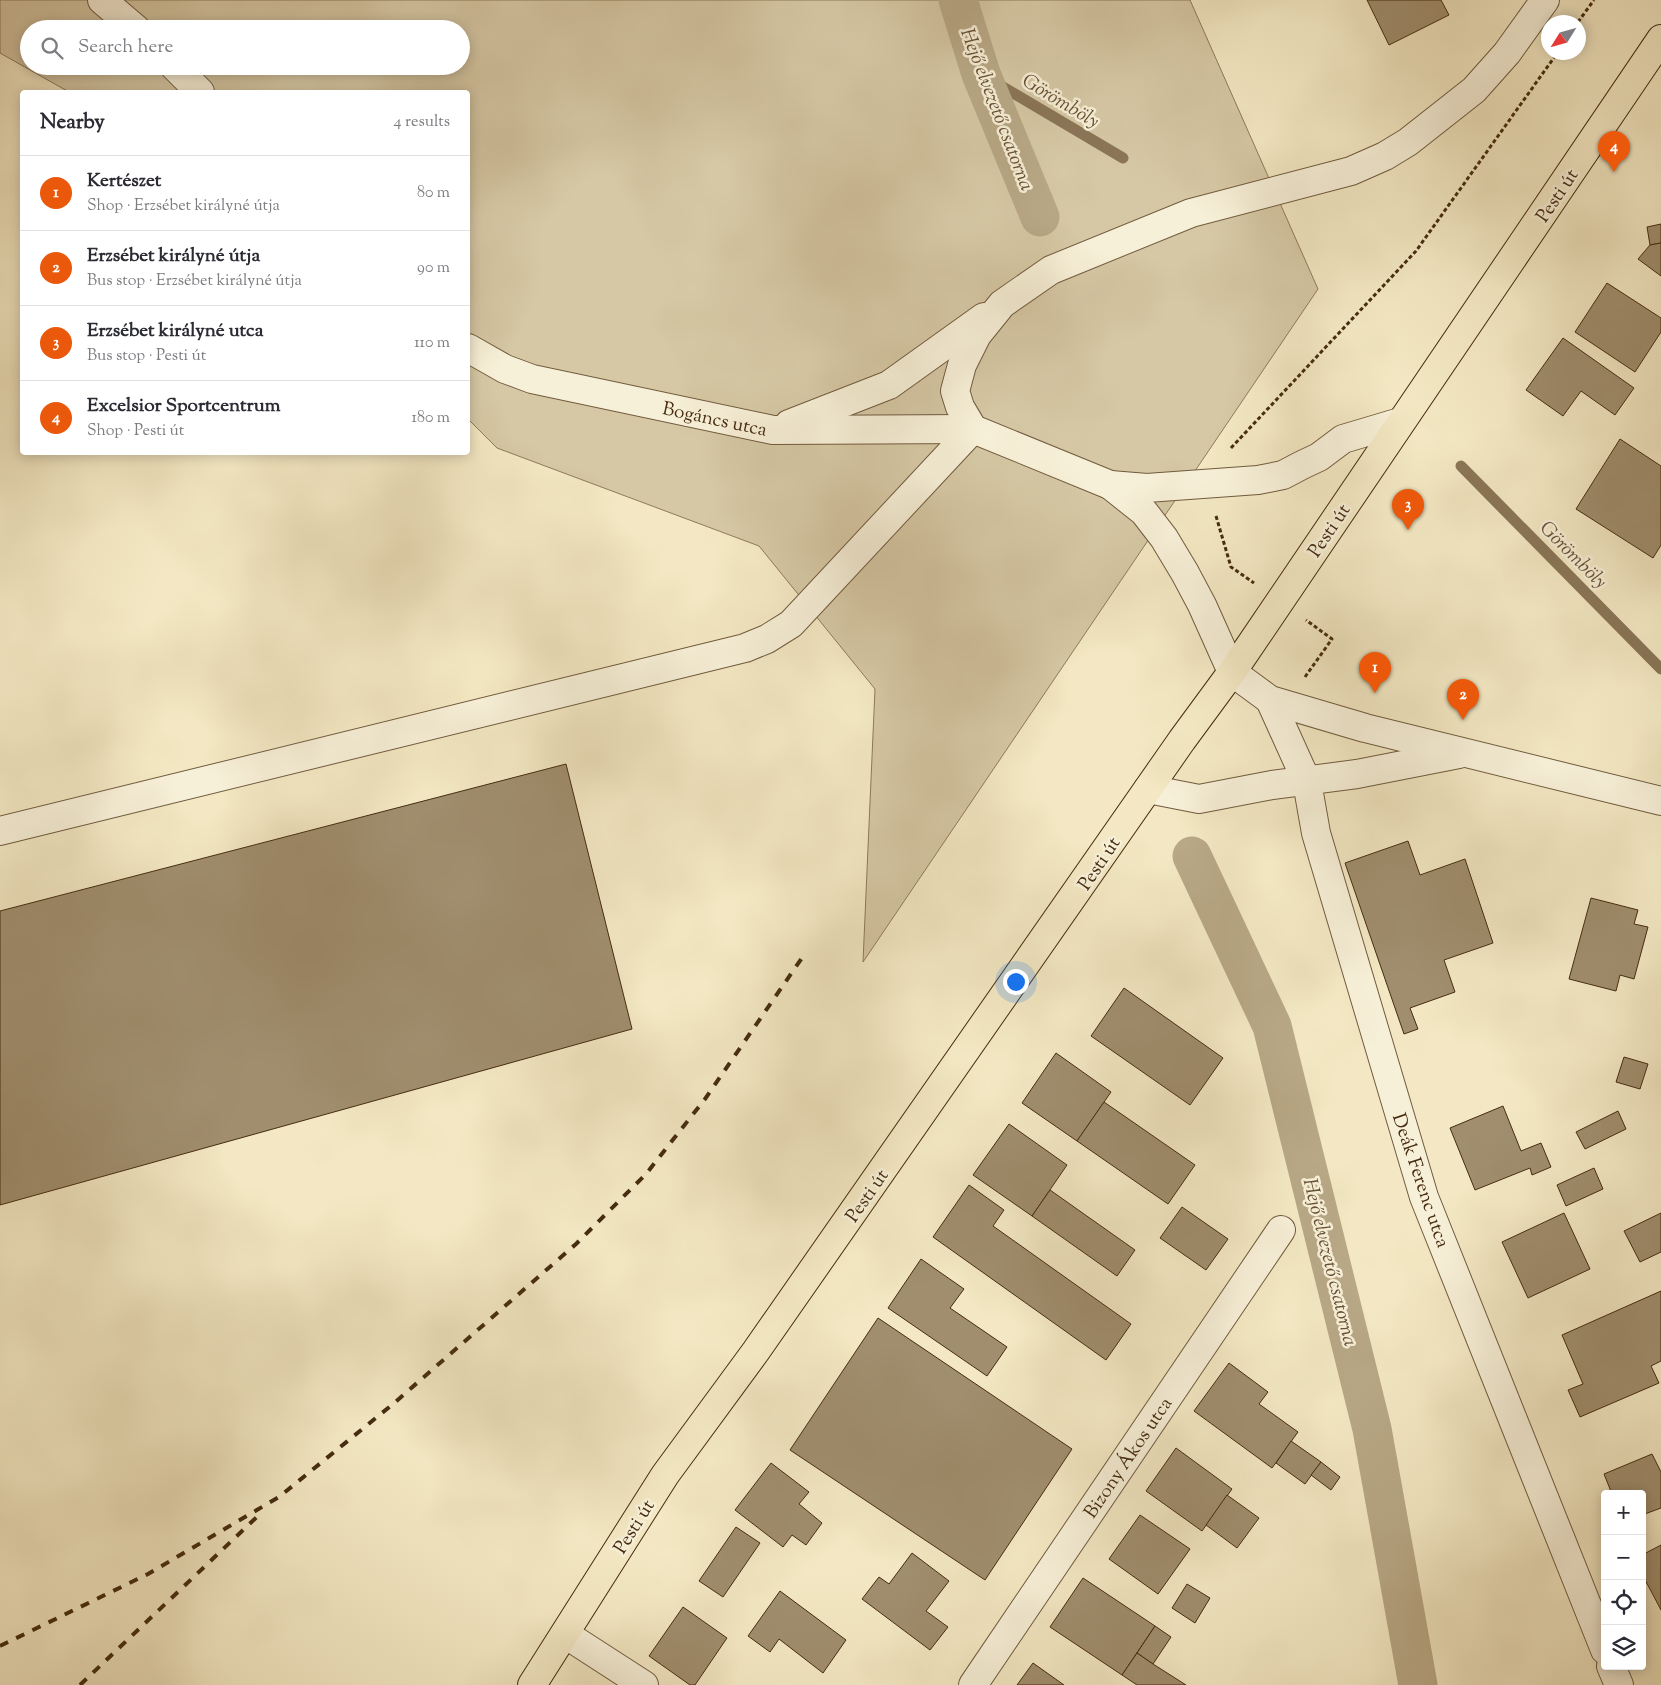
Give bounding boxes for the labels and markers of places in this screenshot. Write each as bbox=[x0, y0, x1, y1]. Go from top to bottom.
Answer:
pin: 4 bbox=[1598, 131, 1630, 172]
pin: 3 bbox=[1392, 489, 1424, 530]
pin: 1 bbox=[1359, 652, 1391, 693]
pin: 2 bbox=[1447, 679, 1479, 720]

